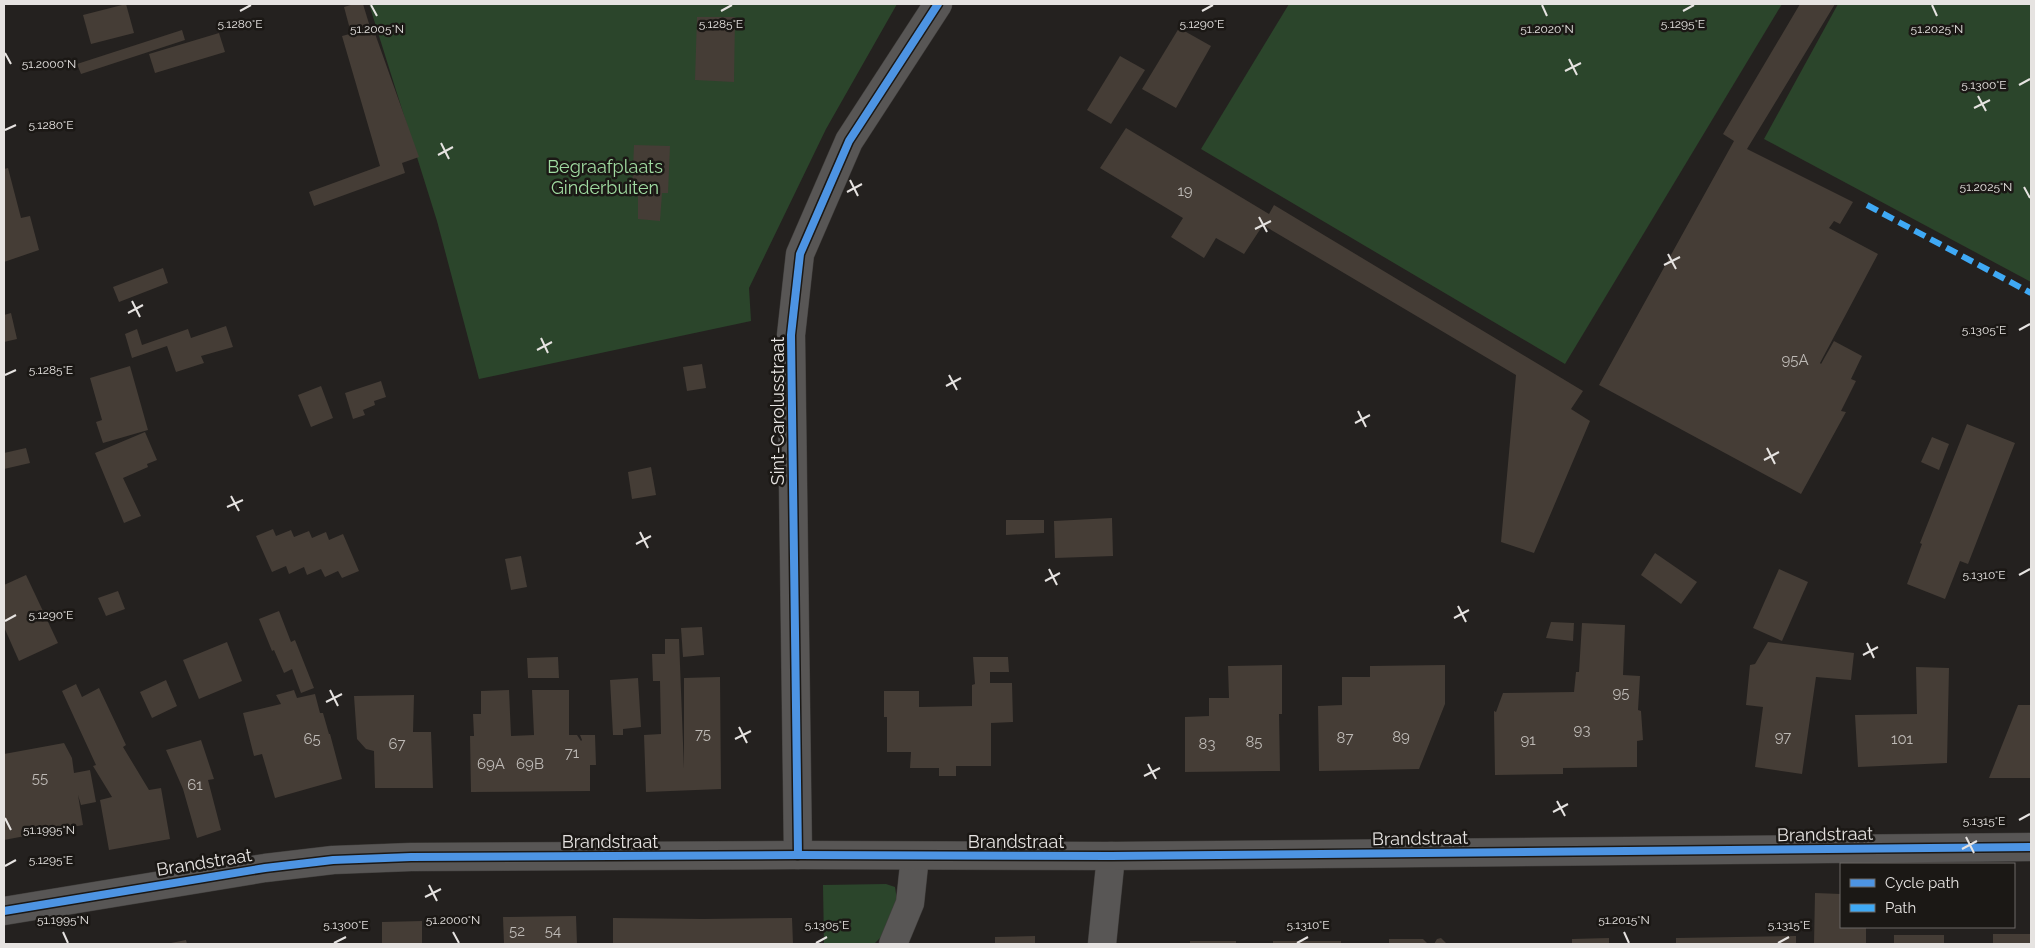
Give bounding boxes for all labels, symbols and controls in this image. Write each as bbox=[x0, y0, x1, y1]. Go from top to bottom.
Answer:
text: 5.1280°E bbox=[218, 17, 262, 31]
text: 5.1285°E bbox=[699, 17, 743, 31]
text: 5.1290°E bbox=[1180, 17, 1224, 31]
text: 5.1295°E bbox=[1661, 17, 1705, 31]
text: 51.2005°N bbox=[350, 22, 404, 36]
text: 51.2020°N bbox=[1520, 22, 1574, 36]
text: 51.2025°N bbox=[1911, 22, 1963, 36]
text: 51.2000°N bbox=[22, 57, 76, 71]
text: 5.1300°E bbox=[1961, 78, 2007, 92]
text: 5.1280°E bbox=[29, 118, 73, 132]
park label: Begraafplaats Ginderbuiten bbox=[547, 156, 663, 198]
text: 51.2025°N bbox=[1960, 180, 2012, 194]
house number: 19 bbox=[1177, 182, 1193, 200]
text: 5.1305°E bbox=[1962, 323, 2006, 337]
street label: Sint-Carolusstraat bbox=[767, 337, 788, 485]
house number: 95A bbox=[1781, 351, 1809, 369]
text: 5.1285°E bbox=[29, 363, 73, 377]
text: 5.1310°E bbox=[1962, 568, 2006, 582]
text: 5.1290°E bbox=[29, 608, 73, 622]
house number: 95 bbox=[1613, 684, 1629, 702]
house number: 93 bbox=[1574, 721, 1590, 739]
house number: 75 bbox=[695, 725, 711, 743]
house number: 89 bbox=[1392, 728, 1410, 746]
house number: 97 bbox=[1775, 728, 1791, 746]
house number: 87 bbox=[1337, 729, 1353, 747]
house number: 65 bbox=[303, 730, 321, 748]
house number: 101 bbox=[1891, 730, 1914, 748]
house number: 91 bbox=[1520, 731, 1536, 749]
house number: 85 bbox=[1245, 733, 1263, 751]
house number: 67 bbox=[388, 735, 406, 753]
house number: 83 bbox=[1199, 735, 1215, 753]
house number: 71 bbox=[565, 744, 580, 762]
house number: 69A bbox=[477, 755, 505, 773]
house number: 69B bbox=[516, 755, 544, 773]
house number: 55 bbox=[32, 769, 48, 787]
house number: 61 bbox=[187, 776, 203, 794]
text: 5.1315°E bbox=[1963, 814, 2005, 828]
text: 51.1995°N bbox=[23, 823, 75, 837]
street label: Brandstraat bbox=[1777, 823, 1873, 845]
street label: Brandstraat bbox=[1372, 827, 1468, 849]
street label: Brandstraat bbox=[562, 831, 658, 852]
street label: Brandstraat bbox=[968, 831, 1064, 852]
street label: Brandstraat bbox=[155, 844, 253, 880]
text: 5.1295°E bbox=[29, 853, 73, 867]
legend bbox=[1840, 863, 2015, 928]
text: Cycle path bbox=[1885, 874, 1959, 892]
text: Path bbox=[1885, 899, 1916, 917]
text: 51.1995°N bbox=[37, 913, 89, 927]
text: 51.2000°N bbox=[426, 913, 480, 927]
text: 51.2015°N bbox=[1598, 913, 1650, 927]
text: 5.1300°E bbox=[323, 918, 369, 932]
text: 5.1305°E bbox=[805, 918, 849, 932]
text: 5.1310°E bbox=[1286, 918, 1330, 932]
text: 5.1315°E bbox=[1768, 918, 1810, 932]
house number: 52 bbox=[509, 922, 525, 940]
house number: 54 bbox=[545, 922, 561, 940]

